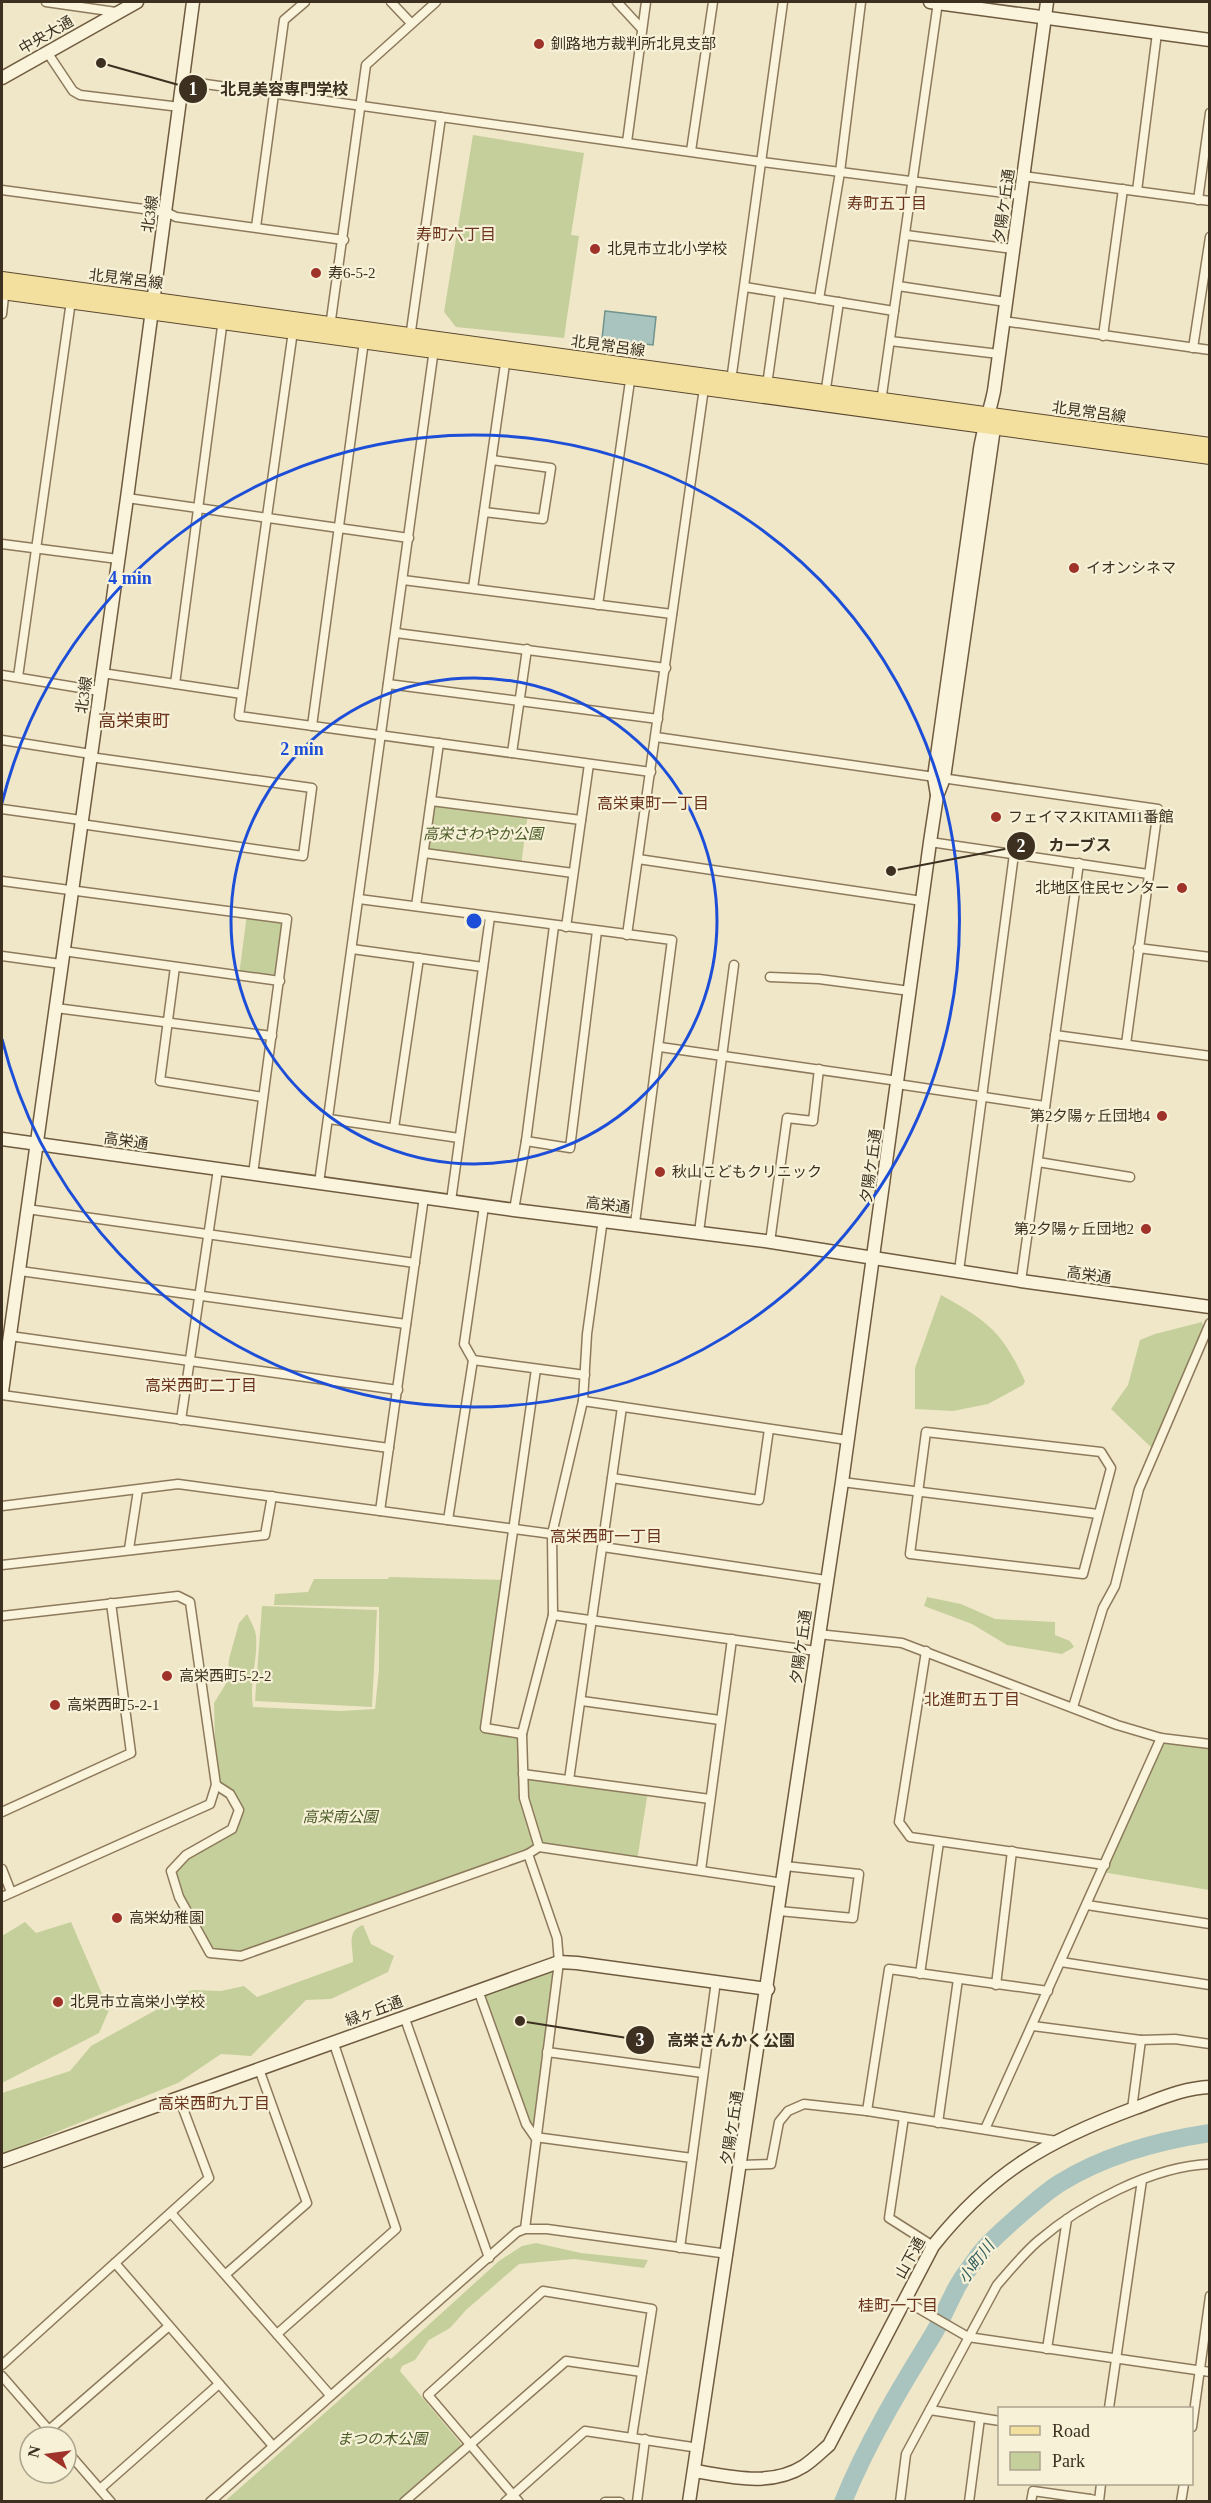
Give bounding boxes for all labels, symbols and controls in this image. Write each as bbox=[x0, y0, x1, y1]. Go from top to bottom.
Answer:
street label: 中央大通 bbox=[16, 13, 76, 57]
place label: 釧路地方裁判所北見支部 bbox=[551, 35, 716, 52]
marker: 釧路地方裁判所北見支部 bbox=[532, 37, 546, 51]
callout: 北見美容専門学校 bbox=[178, 72, 360, 106]
text: 1 bbox=[189, 79, 198, 99]
text: 北見美容専門学校 bbox=[220, 81, 348, 98]
street label: 夕陽ケ丘通 bbox=[991, 168, 1017, 244]
street label: 北3線 bbox=[138, 194, 161, 234]
district label: 寿町五丁目 bbox=[847, 195, 927, 212]
district label: 寿町六丁目 bbox=[416, 226, 496, 243]
place label: 北見市立北小学校 bbox=[607, 240, 727, 257]
marker: 北見市立北小学校 bbox=[588, 242, 602, 256]
street label: 北見常呂線 bbox=[88, 265, 164, 292]
place label: 寿6-5-2 bbox=[328, 265, 376, 281]
marker: 寿6-5-2 bbox=[309, 266, 323, 280]
street label: 北見常呂線 bbox=[570, 332, 646, 359]
street label: 北見常呂線 bbox=[1051, 398, 1127, 425]
place label: イオンシネマ bbox=[1086, 560, 1176, 576]
marker: イオンシネマ bbox=[1067, 561, 1081, 575]
text: 4 min bbox=[108, 568, 152, 588]
street label: 北3線 bbox=[72, 675, 95, 715]
district label: 高栄東町 bbox=[98, 711, 170, 731]
text: 2 min bbox=[280, 739, 324, 759]
district label: 高栄東町一丁目 bbox=[597, 795, 709, 812]
place label: フェイマスKITAMI1番館 bbox=[1008, 809, 1173, 825]
marker: フェイマスKITAMI1番館 bbox=[989, 810, 1003, 824]
park label: 高栄さわやか公園 bbox=[423, 826, 545, 842]
callout: カーブス bbox=[1006, 829, 1124, 863]
text: 2 bbox=[1017, 836, 1026, 856]
text: カーブス bbox=[1048, 837, 1112, 854]
place label: 北地区住民センター bbox=[1035, 879, 1170, 896]
marker: 北地区住民センター bbox=[1175, 881, 1189, 895]
centre of rings bbox=[464, 911, 484, 931]
place label: 第2夕陽ヶ丘団地4 bbox=[1030, 1108, 1150, 1124]
marker: 第2夕陽ヶ丘団地4 bbox=[1155, 1109, 1169, 1123]
street label: 夕陽ケ丘通 bbox=[858, 1128, 884, 1204]
street label: 高栄通 bbox=[103, 1130, 149, 1152]
place label: 秋山こどもクリニック bbox=[672, 1164, 822, 1180]
marker: 秋山こどもクリニック bbox=[653, 1165, 667, 1179]
street label: 高栄通 bbox=[585, 1194, 631, 1216]
place label: 第2夕陽ヶ丘団地2 bbox=[1014, 1221, 1134, 1237]
marker: 第2夕陽ヶ丘団地2 bbox=[1139, 1222, 1153, 1236]
street label: 高栄通 bbox=[1066, 1264, 1112, 1286]
district label: 高栄西町二丁目 bbox=[145, 1377, 257, 1394]
district label: 高栄西町一丁目 bbox=[550, 1528, 662, 1545]
street label: 夕陽ケ丘通 bbox=[788, 1609, 814, 1685]
place label: 高栄西町5-2-2 bbox=[179, 1668, 272, 1684]
marker: 高栄西町5-2-2 bbox=[160, 1669, 174, 1683]
district label: 北進町五丁目 bbox=[924, 1691, 1020, 1708]
place label: 高栄西町5-2-1 bbox=[67, 1697, 160, 1713]
marker: 高栄西町5-2-1 bbox=[48, 1698, 62, 1712]
park label: 高栄南公園 bbox=[302, 1809, 379, 1825]
place label: 高栄幼稚園 bbox=[129, 1910, 204, 1926]
marker: 高栄幼稚園 bbox=[110, 1911, 124, 1925]
place label: 北見市立高栄小学校 bbox=[70, 1993, 205, 2010]
street label: 緑ヶ丘通 bbox=[343, 1993, 405, 2029]
marker: 北見市立高栄小学校 bbox=[51, 1995, 65, 2009]
callout: 高栄さんかく公園 bbox=[625, 2023, 807, 2057]
text: 3 bbox=[636, 2030, 645, 2050]
text: 高栄さんかく公園 bbox=[667, 2032, 795, 2049]
street label: 夕陽ケ丘通 bbox=[718, 2090, 746, 2166]
district label: 高栄西町九丁目 bbox=[158, 2095, 270, 2112]
street label: 山下通 bbox=[892, 2234, 928, 2282]
water label: 小町川 bbox=[955, 2236, 998, 2286]
district label: 桂町一丁目 bbox=[858, 2297, 938, 2314]
legend bbox=[998, 2407, 1193, 2485]
text: Road bbox=[1052, 2421, 1090, 2441]
north arrow bbox=[18, 2425, 78, 2485]
park label: まつの木公園 bbox=[337, 2431, 429, 2447]
text: N bbox=[24, 2444, 44, 2459]
text: Park bbox=[1052, 2451, 1085, 2471]

